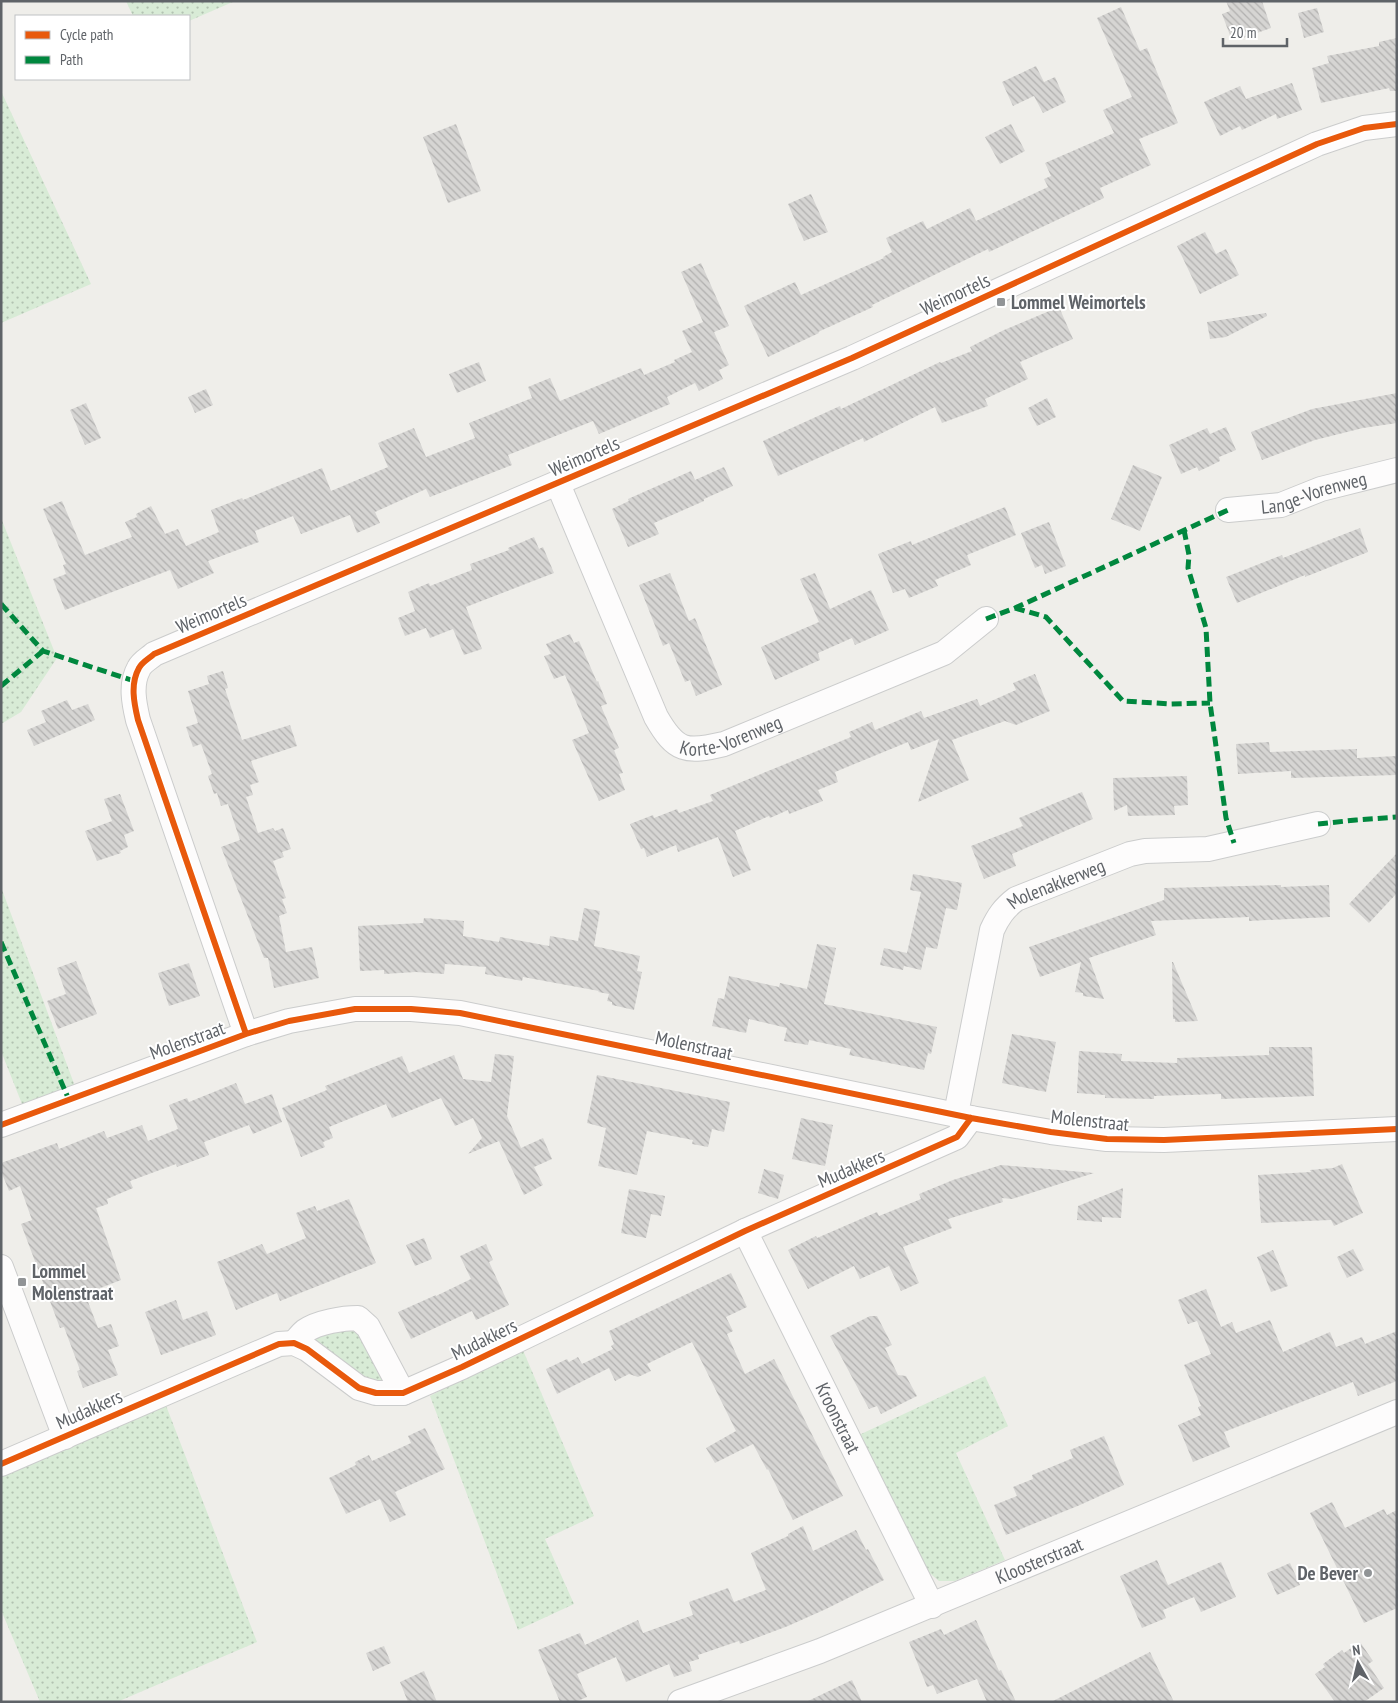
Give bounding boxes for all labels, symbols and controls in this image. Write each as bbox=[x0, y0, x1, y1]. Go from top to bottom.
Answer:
legend bbox=[15, 15, 190, 80]
scale bar bbox=[1223, 15, 1287, 47]
text: 20 m bbox=[1230, 23, 1256, 42]
text: Cycle path bbox=[60, 25, 113, 44]
text: Path bbox=[60, 50, 83, 69]
street label: Weimortels bbox=[916, 267, 994, 321]
place label: Lommel Weimortels bbox=[1011, 290, 1146, 314]
marker: Lommel Weimortels bbox=[995, 296, 1007, 308]
street label: Weimortels bbox=[545, 430, 623, 482]
street label: Lange-Vorenweg bbox=[1260, 466, 1369, 519]
street label: Weimortels bbox=[172, 587, 250, 639]
street label: Korte-Vorenweg bbox=[677, 710, 785, 761]
street label: Molenakkerweg bbox=[1002, 853, 1108, 914]
street label: Molenstraat bbox=[146, 1015, 229, 1065]
street label: Molenstraat bbox=[653, 1025, 735, 1065]
street label: Molenstraat bbox=[1050, 1104, 1131, 1136]
street label: Mudakkers bbox=[814, 1143, 888, 1193]
place label: Lommel Molenstraat bbox=[32, 1259, 114, 1305]
marker: Lommel Molenstraat bbox=[16, 1276, 28, 1288]
street label: Mudakkers bbox=[447, 1313, 521, 1365]
street label: Kroonstraat bbox=[811, 1379, 866, 1458]
street label: Mudakkers bbox=[52, 1384, 126, 1434]
street label: Kloosterstraat bbox=[992, 1531, 1087, 1589]
place label: De Bever bbox=[1297, 1561, 1358, 1585]
marker: De Bever bbox=[1362, 1567, 1374, 1579]
north arrow bbox=[1333, 1638, 1383, 1688]
text: N bbox=[1351, 1641, 1361, 1660]

